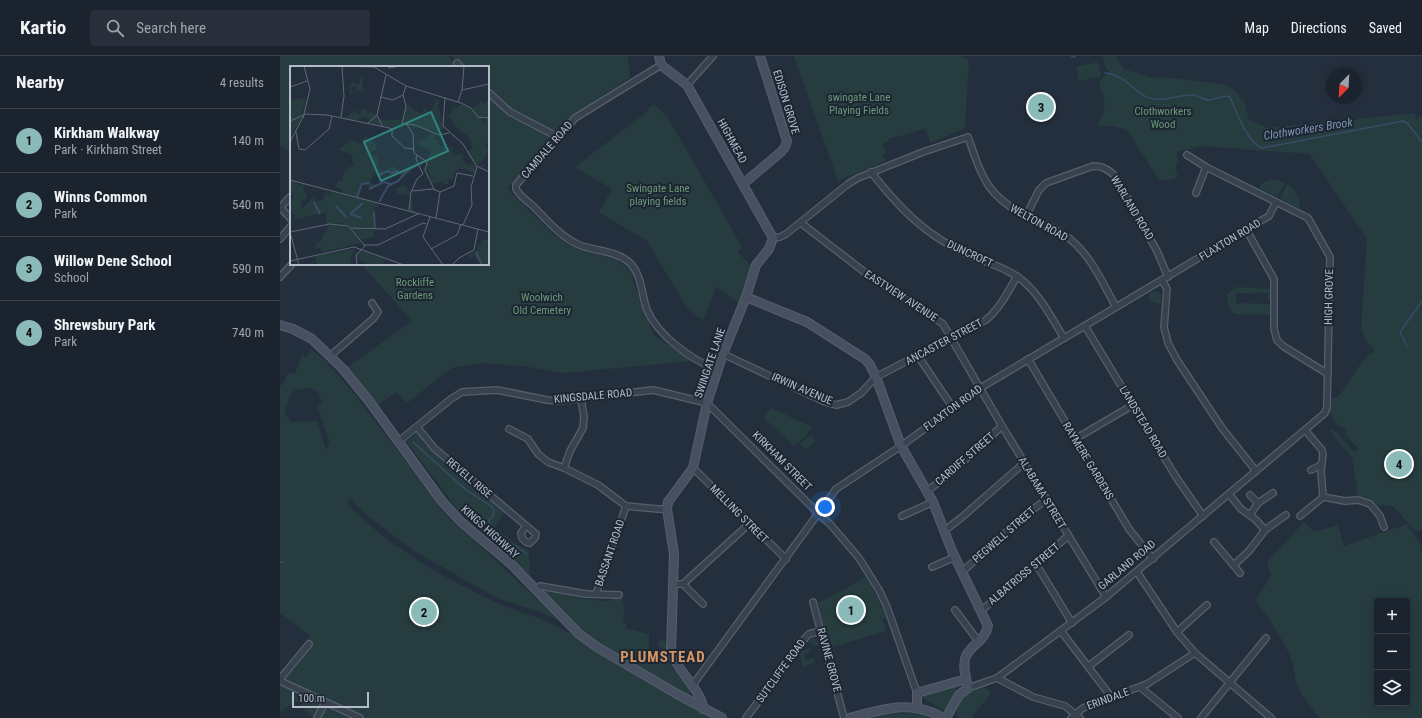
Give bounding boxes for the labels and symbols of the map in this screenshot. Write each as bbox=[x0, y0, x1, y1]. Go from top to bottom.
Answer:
inset map bbox=[290, 66, 489, 265]
street label: EDISON GROVE bbox=[770, 68, 802, 136]
north arrow bbox=[1326, 68, 1362, 104]
park label: swingate Lane Playing Fields bbox=[828, 91, 890, 117]
pin: 3 bbox=[1028, 92, 1054, 122]
park label: Clothworkers Wood bbox=[1134, 105, 1192, 131]
water label: Clothworkers Brook bbox=[1262, 115, 1354, 143]
street label: HIGHMEAD bbox=[714, 116, 750, 166]
street label: CAMDALE ROAD bbox=[519, 119, 575, 181]
street label: WARLAND ROAD bbox=[1108, 174, 1156, 242]
park label: Swingate Lane playing fields bbox=[626, 182, 690, 208]
street label: WELTON ROAD bbox=[1008, 202, 1070, 244]
street label: FLAXTON ROAD bbox=[1197, 217, 1263, 263]
street label: DUNCROFT bbox=[945, 238, 995, 270]
street label: EASTVIEW AVENUE bbox=[862, 268, 940, 325]
street label: HIGH GROVE bbox=[1322, 268, 1336, 325]
park label: Rockliffe Gardens bbox=[396, 276, 434, 302]
park label: Woolwich Old Cemetery bbox=[513, 291, 572, 317]
street label: ANCASTER STREET bbox=[903, 316, 985, 368]
street label: SWINGATE LANE bbox=[692, 326, 728, 400]
street label: IRWIN AVENUE bbox=[770, 370, 835, 408]
street label: FLAXTON ROAD bbox=[921, 382, 985, 434]
street label: LANDSTEAD ROAD bbox=[1116, 384, 1170, 460]
street label: KINGSDALE ROAD bbox=[553, 386, 633, 406]
street label: RAYMERE GARDENS bbox=[1060, 420, 1116, 502]
street label: KIRKHAM STREET bbox=[750, 429, 815, 494]
street label: CARDIFF STREET bbox=[933, 429, 998, 488]
pin: 4 bbox=[1386, 449, 1412, 479]
street label: REVELL RISE bbox=[443, 455, 495, 501]
street label: ALABAMA STREET bbox=[1015, 455, 1069, 532]
street label: MELLING STREET bbox=[707, 482, 771, 546]
your location bbox=[815, 497, 835, 517]
street label: KINGS HIGHWAY bbox=[459, 503, 522, 561]
street label: PEGWELL STREET bbox=[970, 504, 1038, 566]
street label: BASSANT ROAD bbox=[592, 518, 628, 588]
street label: GARLAND ROAD bbox=[1096, 537, 1158, 593]
street label: ALBATROSS STREET bbox=[986, 540, 1063, 608]
pin: 1 bbox=[838, 595, 864, 625]
pin: 2 bbox=[411, 597, 437, 627]
street label: RAVINE GROVE bbox=[814, 626, 844, 694]
street label: SUTCLIFFE ROAD bbox=[754, 637, 808, 705]
district label: PLUMSTEAD bbox=[620, 648, 706, 666]
street label: ERINDALE bbox=[1085, 685, 1131, 713]
scale bar bbox=[292, 690, 369, 709]

